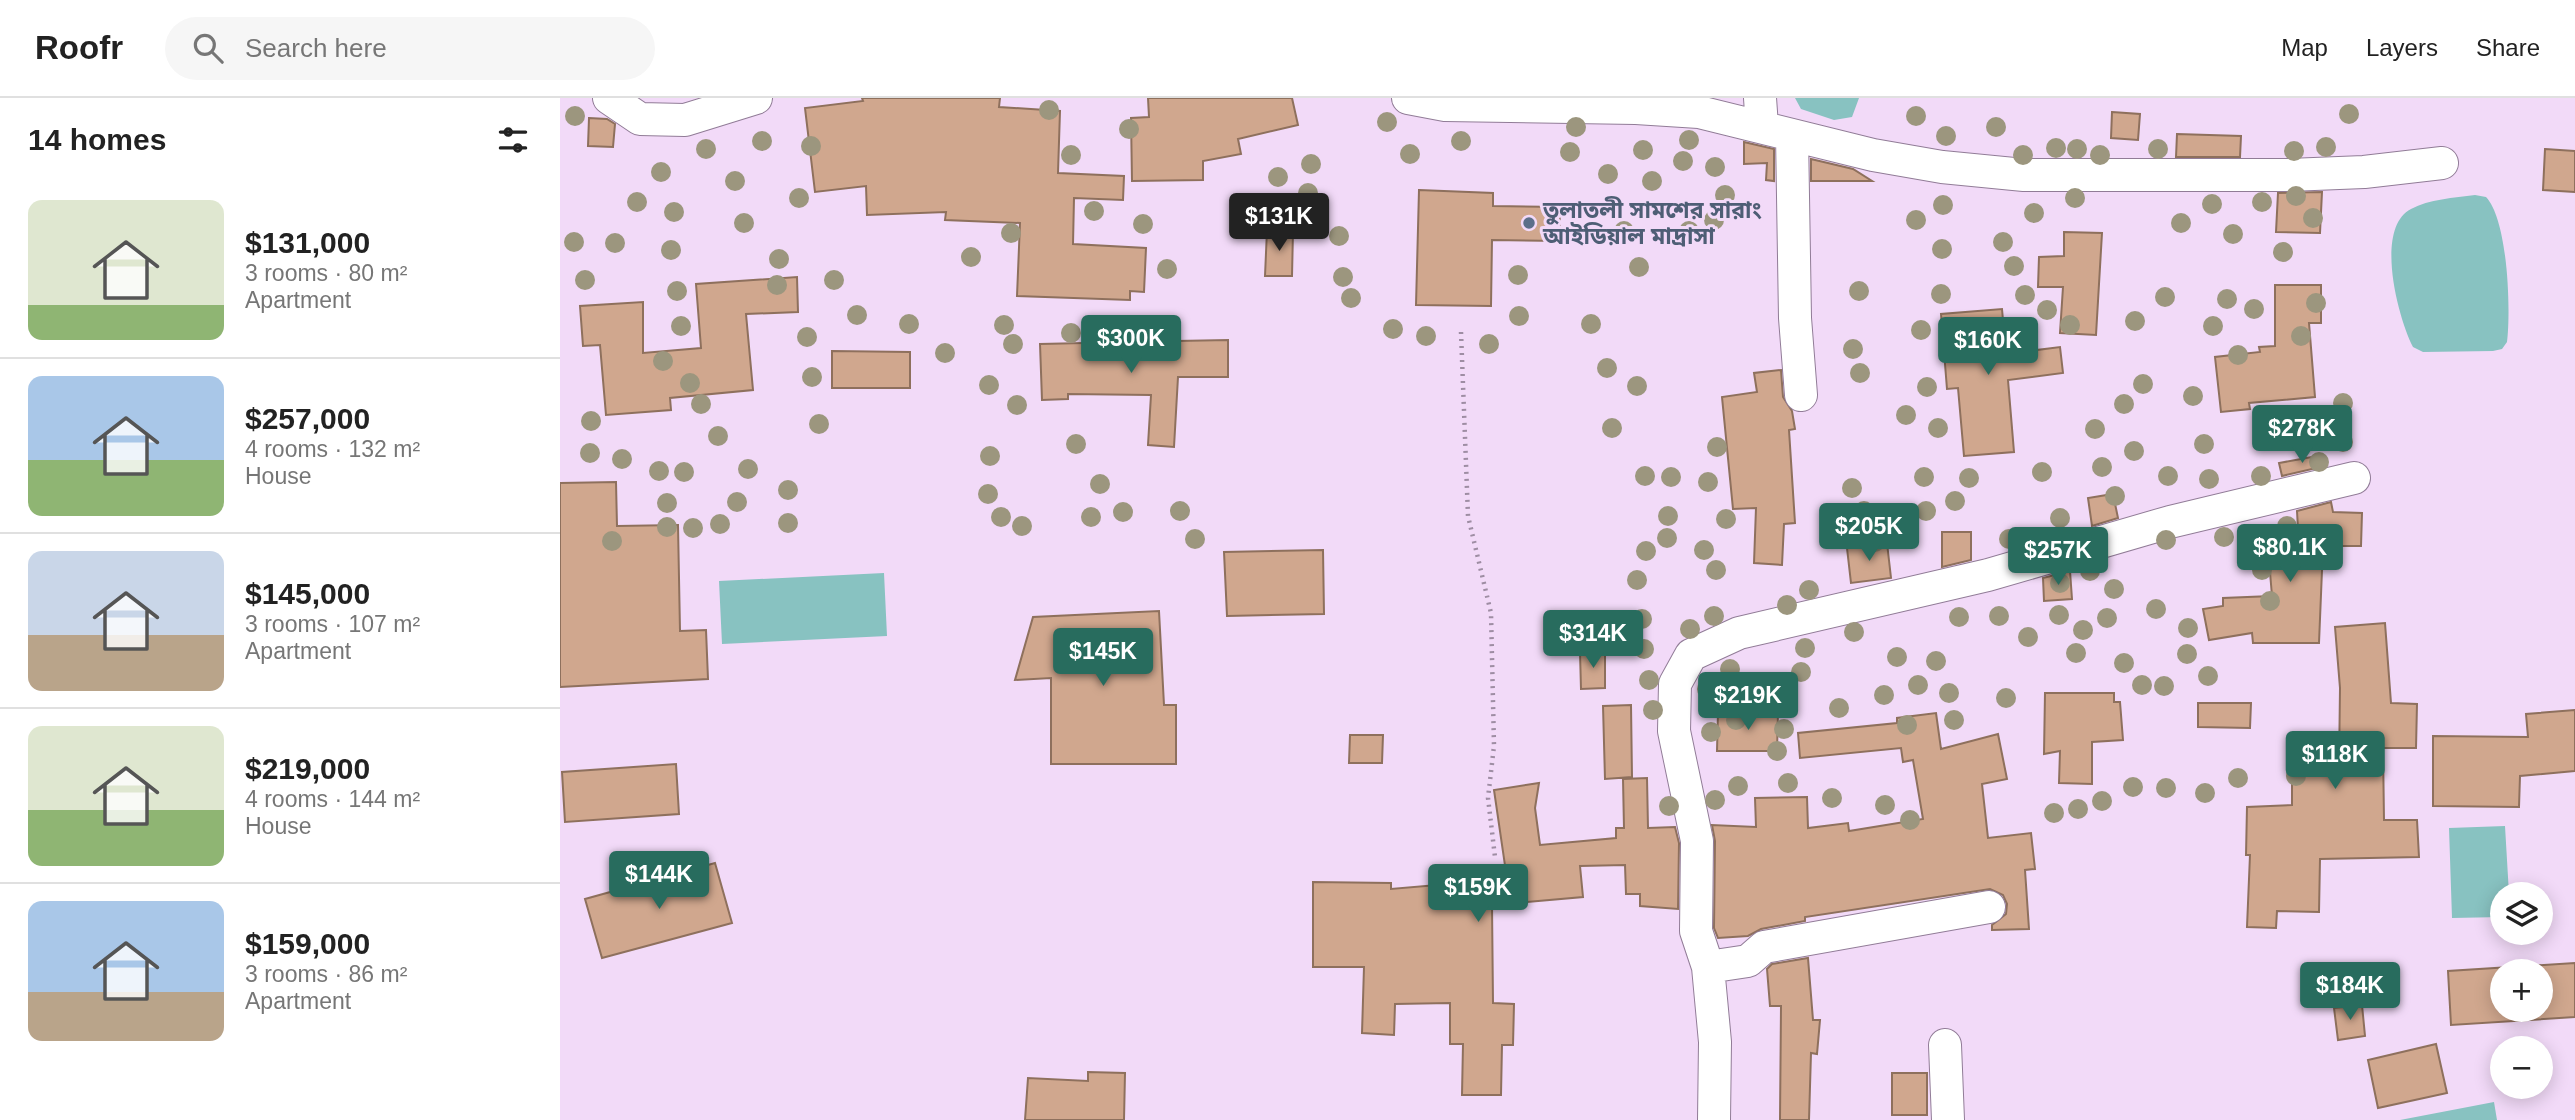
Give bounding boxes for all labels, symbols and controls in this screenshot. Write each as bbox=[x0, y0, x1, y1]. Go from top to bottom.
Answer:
search box bbox=[165, 17, 655, 80]
text: Roofr bbox=[35, 29, 123, 66]
icon: search bbox=[189, 29, 227, 67]
text: Search here bbox=[245, 33, 387, 63]
text: Map bbox=[2281, 34, 2328, 61]
text: Layers bbox=[2366, 34, 2438, 61]
text: Share bbox=[2476, 34, 2540, 61]
icon: filters bbox=[494, 121, 532, 159]
text: 14 homes bbox=[28, 123, 166, 156]
pin: $131K bbox=[1230, 194, 1328, 253]
place label: তুলাতলী সামশের সারাং আইডিয়াল মাদ্রাসা bbox=[1542, 196, 1762, 249]
text: $131K bbox=[1245, 203, 1313, 229]
marker: তুলাতলী সামশের সারাং আইডিয়াল মাদ্রাসা bbox=[1521, 215, 1537, 231]
text: $131,000 bbox=[245, 226, 370, 259]
icon: home bbox=[84, 228, 168, 312]
text: 3 rooms · 80 m² bbox=[245, 260, 407, 286]
text: Apartment bbox=[245, 287, 351, 313]
pin: $300K bbox=[1082, 316, 1180, 375]
pin: $160K bbox=[1939, 317, 2037, 377]
text: $300K bbox=[1097, 325, 1165, 351]
text: $160K bbox=[1954, 327, 2022, 353]
text: $257,000 bbox=[245, 402, 370, 435]
icon: home bbox=[84, 404, 168, 488]
pin: $278K bbox=[2253, 406, 2351, 465]
text: $278K bbox=[2268, 415, 2336, 441]
text: 4 rooms · 132 m² bbox=[245, 436, 420, 462]
text: House bbox=[245, 463, 311, 489]
pin: $205K bbox=[1820, 504, 1918, 563]
text: $205K bbox=[1835, 513, 1903, 539]
pin: $80.1K bbox=[2233, 524, 2347, 584]
pin: $257K bbox=[2009, 528, 2107, 587]
text: $80.1K bbox=[2253, 534, 2327, 560]
text: $257K bbox=[2024, 537, 2092, 563]
text: $145,000 bbox=[245, 577, 370, 610]
icon: home bbox=[84, 579, 168, 663]
pin: $314K bbox=[1544, 610, 1642, 670]
text: 3 rooms · 107 m² bbox=[245, 611, 420, 637]
text: $314K bbox=[1559, 620, 1627, 646]
pin: $145K bbox=[1054, 628, 1152, 688]
text: Apartment bbox=[245, 638, 351, 664]
text: $145K bbox=[1069, 638, 1137, 664]
pin: $219K bbox=[1699, 672, 1797, 732]
text: $219K bbox=[1714, 682, 1782, 708]
pin: $118K bbox=[2286, 732, 2384, 791]
text: $118K bbox=[2302, 741, 2368, 767]
text: $219,000 bbox=[245, 752, 370, 785]
icon: home bbox=[84, 754, 168, 838]
text: 4 rooms · 144 m² bbox=[245, 786, 420, 812]
text: House bbox=[245, 813, 311, 839]
pin: $144K bbox=[610, 852, 708, 911]
text: $144K bbox=[625, 861, 693, 887]
pin: $159K bbox=[1429, 864, 1527, 924]
text: $159K bbox=[1444, 874, 1512, 900]
map controls bbox=[2490, 882, 2553, 1099]
button: layers bbox=[2490, 882, 2553, 945]
text: $159,000 bbox=[245, 927, 370, 960]
icon: home bbox=[84, 929, 168, 1013]
button: + bbox=[2490, 959, 2553, 1022]
text: 3 rooms · 86 m² bbox=[245, 961, 407, 987]
pin: $184K bbox=[2301, 962, 2399, 1022]
text: $184K bbox=[2316, 972, 2384, 998]
text: Apartment bbox=[245, 988, 351, 1014]
button: − bbox=[2490, 1036, 2553, 1099]

